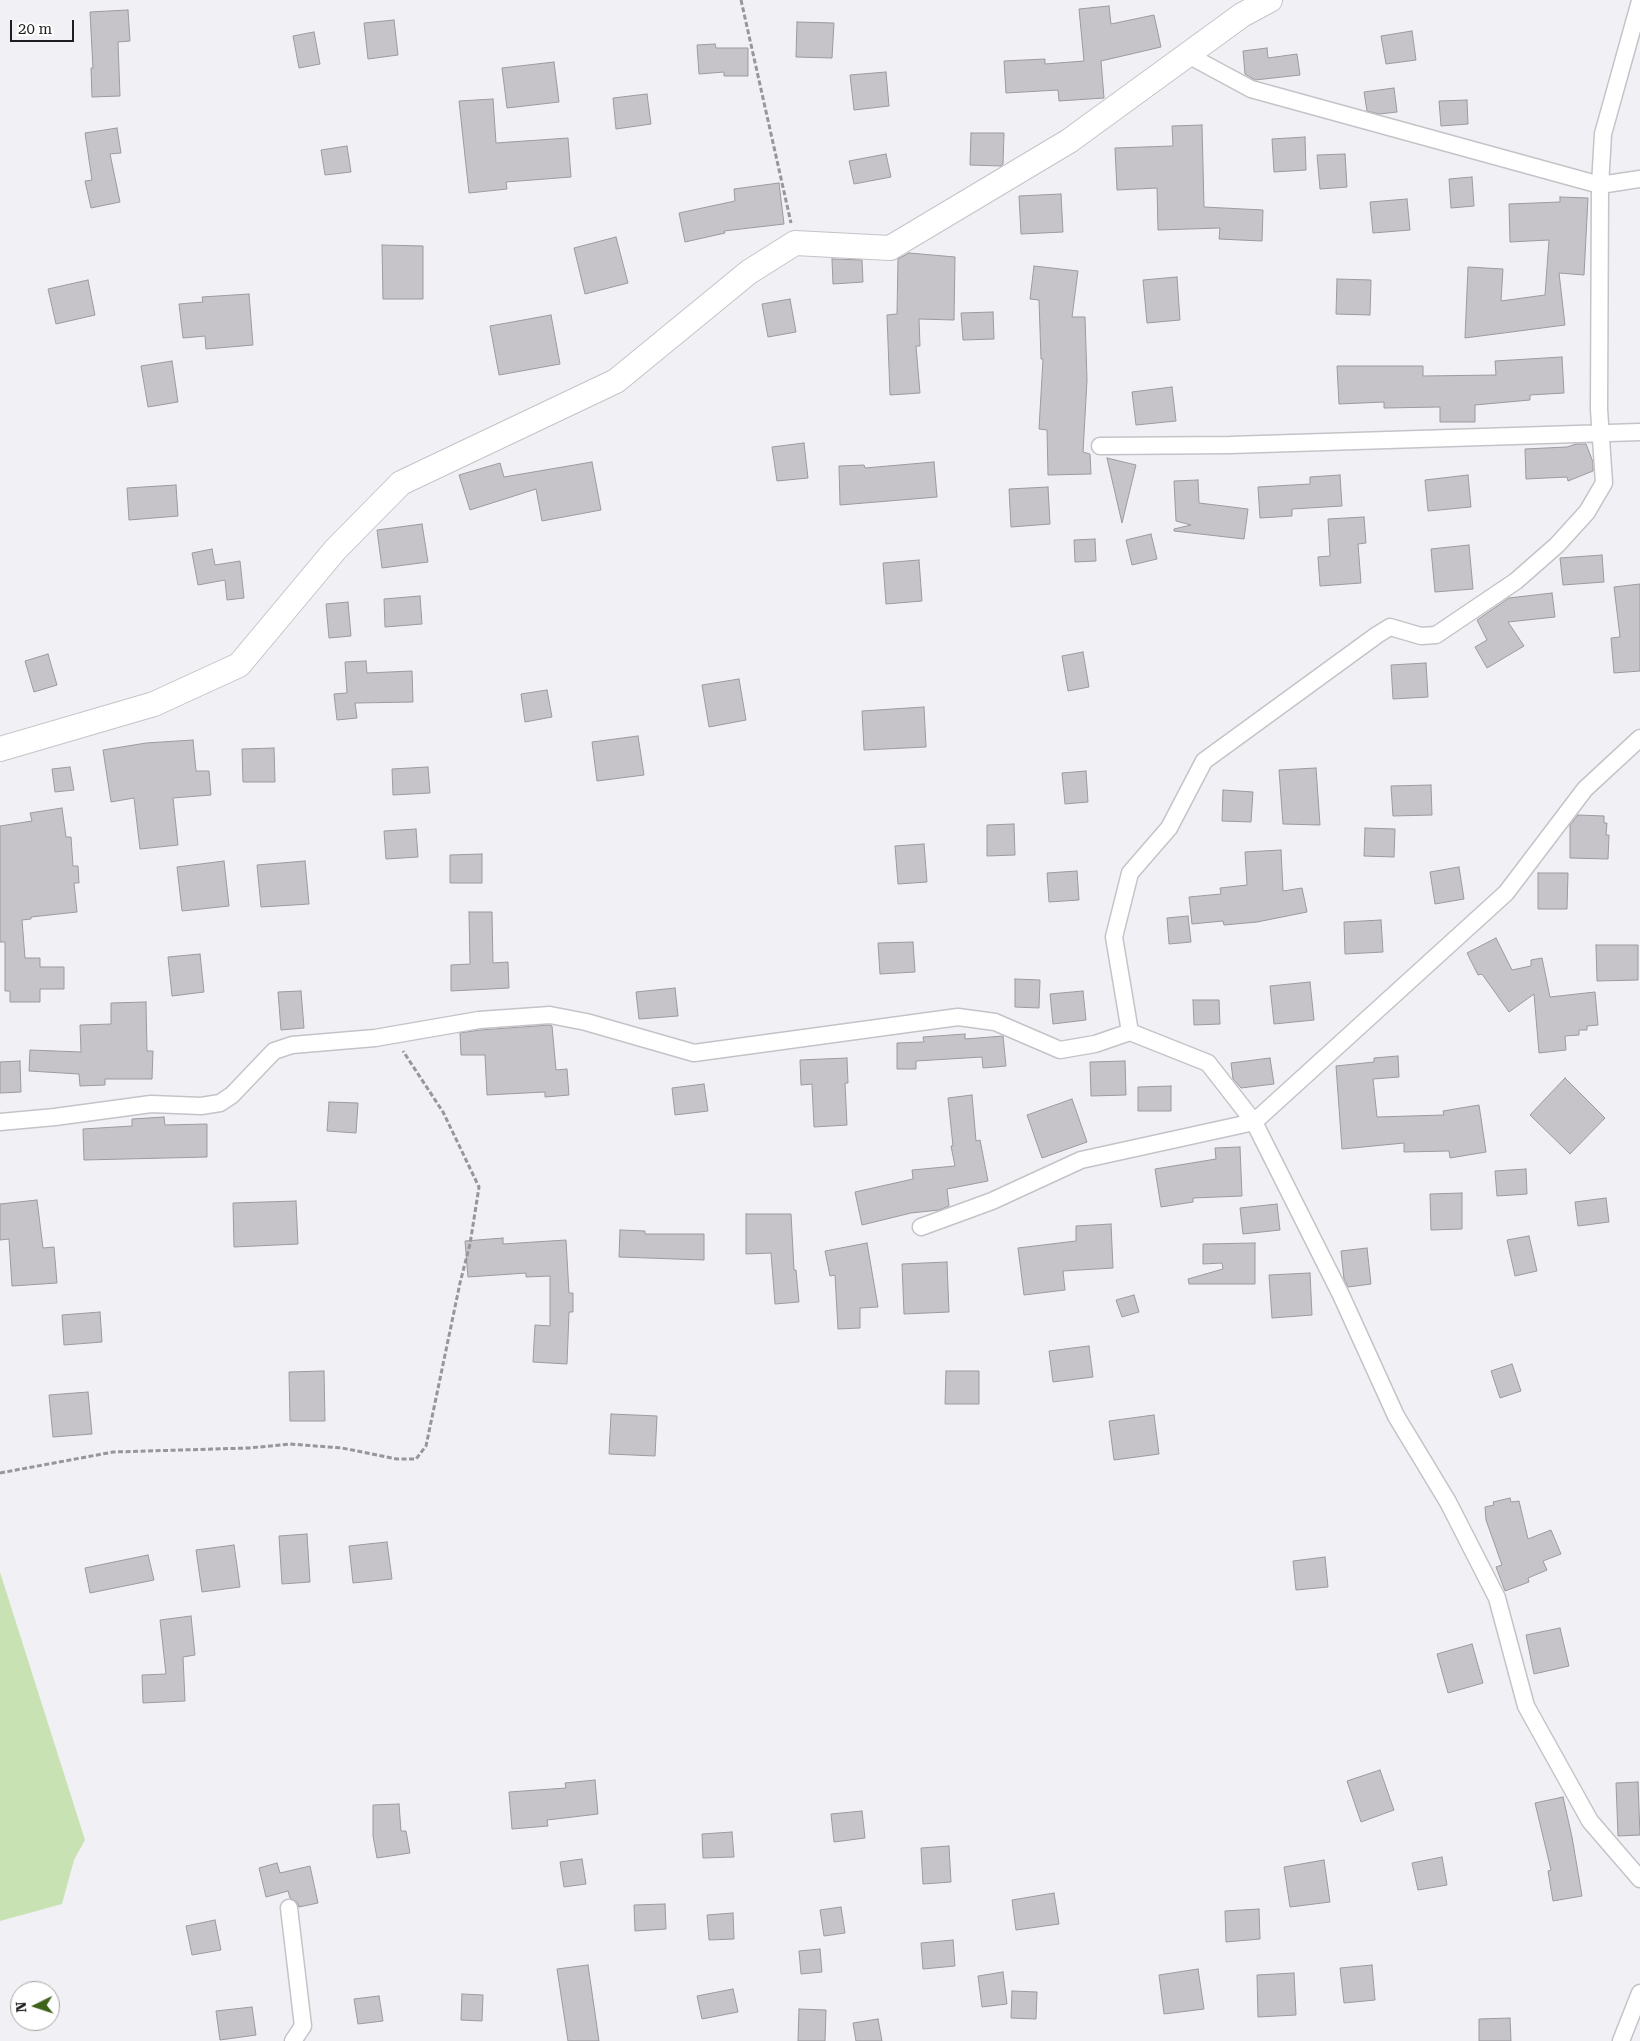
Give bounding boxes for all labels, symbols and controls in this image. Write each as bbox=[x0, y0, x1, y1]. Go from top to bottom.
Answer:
scale bar bbox=[12, 10, 76, 42]
text: 20 m bbox=[18, 20, 52, 38]
north arrow bbox=[10, 1981, 60, 2031]
text: N bbox=[13, 2001, 29, 2013]

